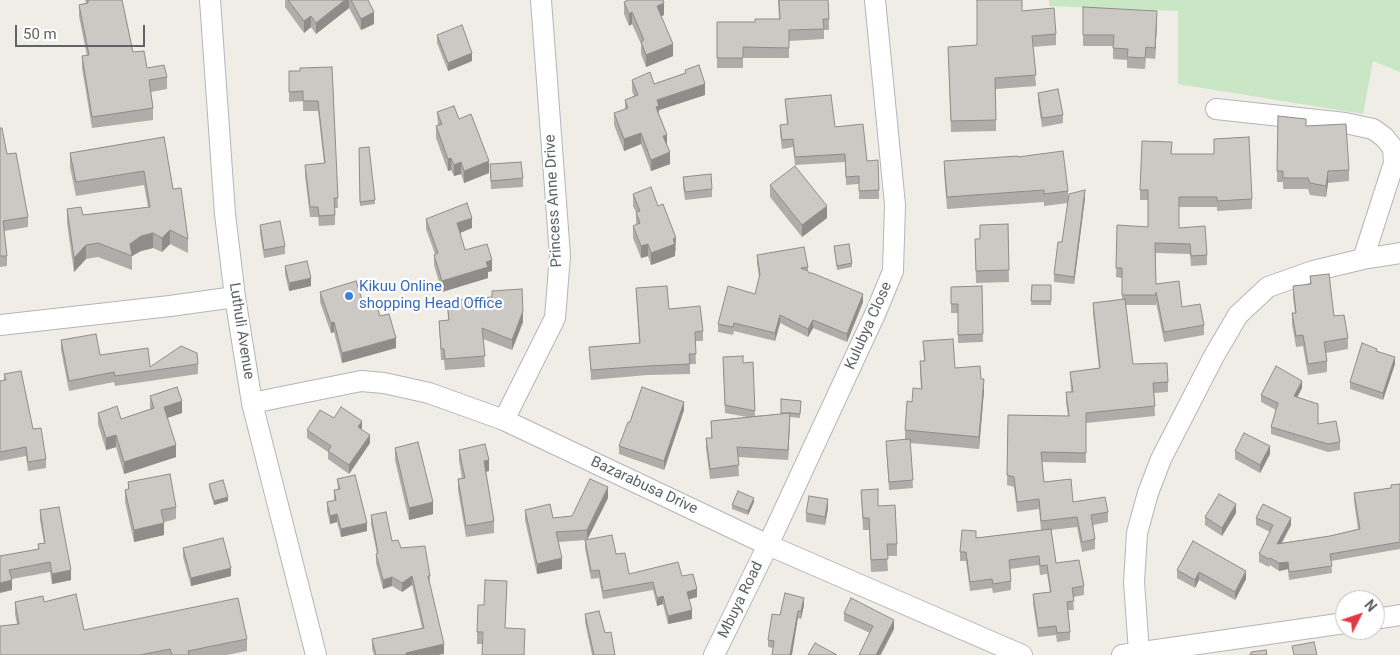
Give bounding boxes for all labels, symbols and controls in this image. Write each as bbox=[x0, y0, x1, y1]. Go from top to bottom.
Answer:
scale bar bbox=[18, 15, 148, 47]
text: 50 m bbox=[23, 25, 57, 43]
street label: Princess Anne Drive bbox=[542, 134, 566, 268]
place label: Kikuu Online shopping Head Office bbox=[359, 278, 502, 313]
street label: Kulubya Close bbox=[842, 279, 896, 373]
street label: Luthuli Avenue bbox=[224, 281, 258, 381]
marker: Kikuu Online shopping Head Office bbox=[343, 290, 355, 302]
street label: Bazarabusa Drive bbox=[588, 453, 700, 519]
street label: Mbuya Road bbox=[715, 559, 767, 641]
north arrow bbox=[1335, 590, 1385, 640]
text: N bbox=[1361, 597, 1380, 615]

